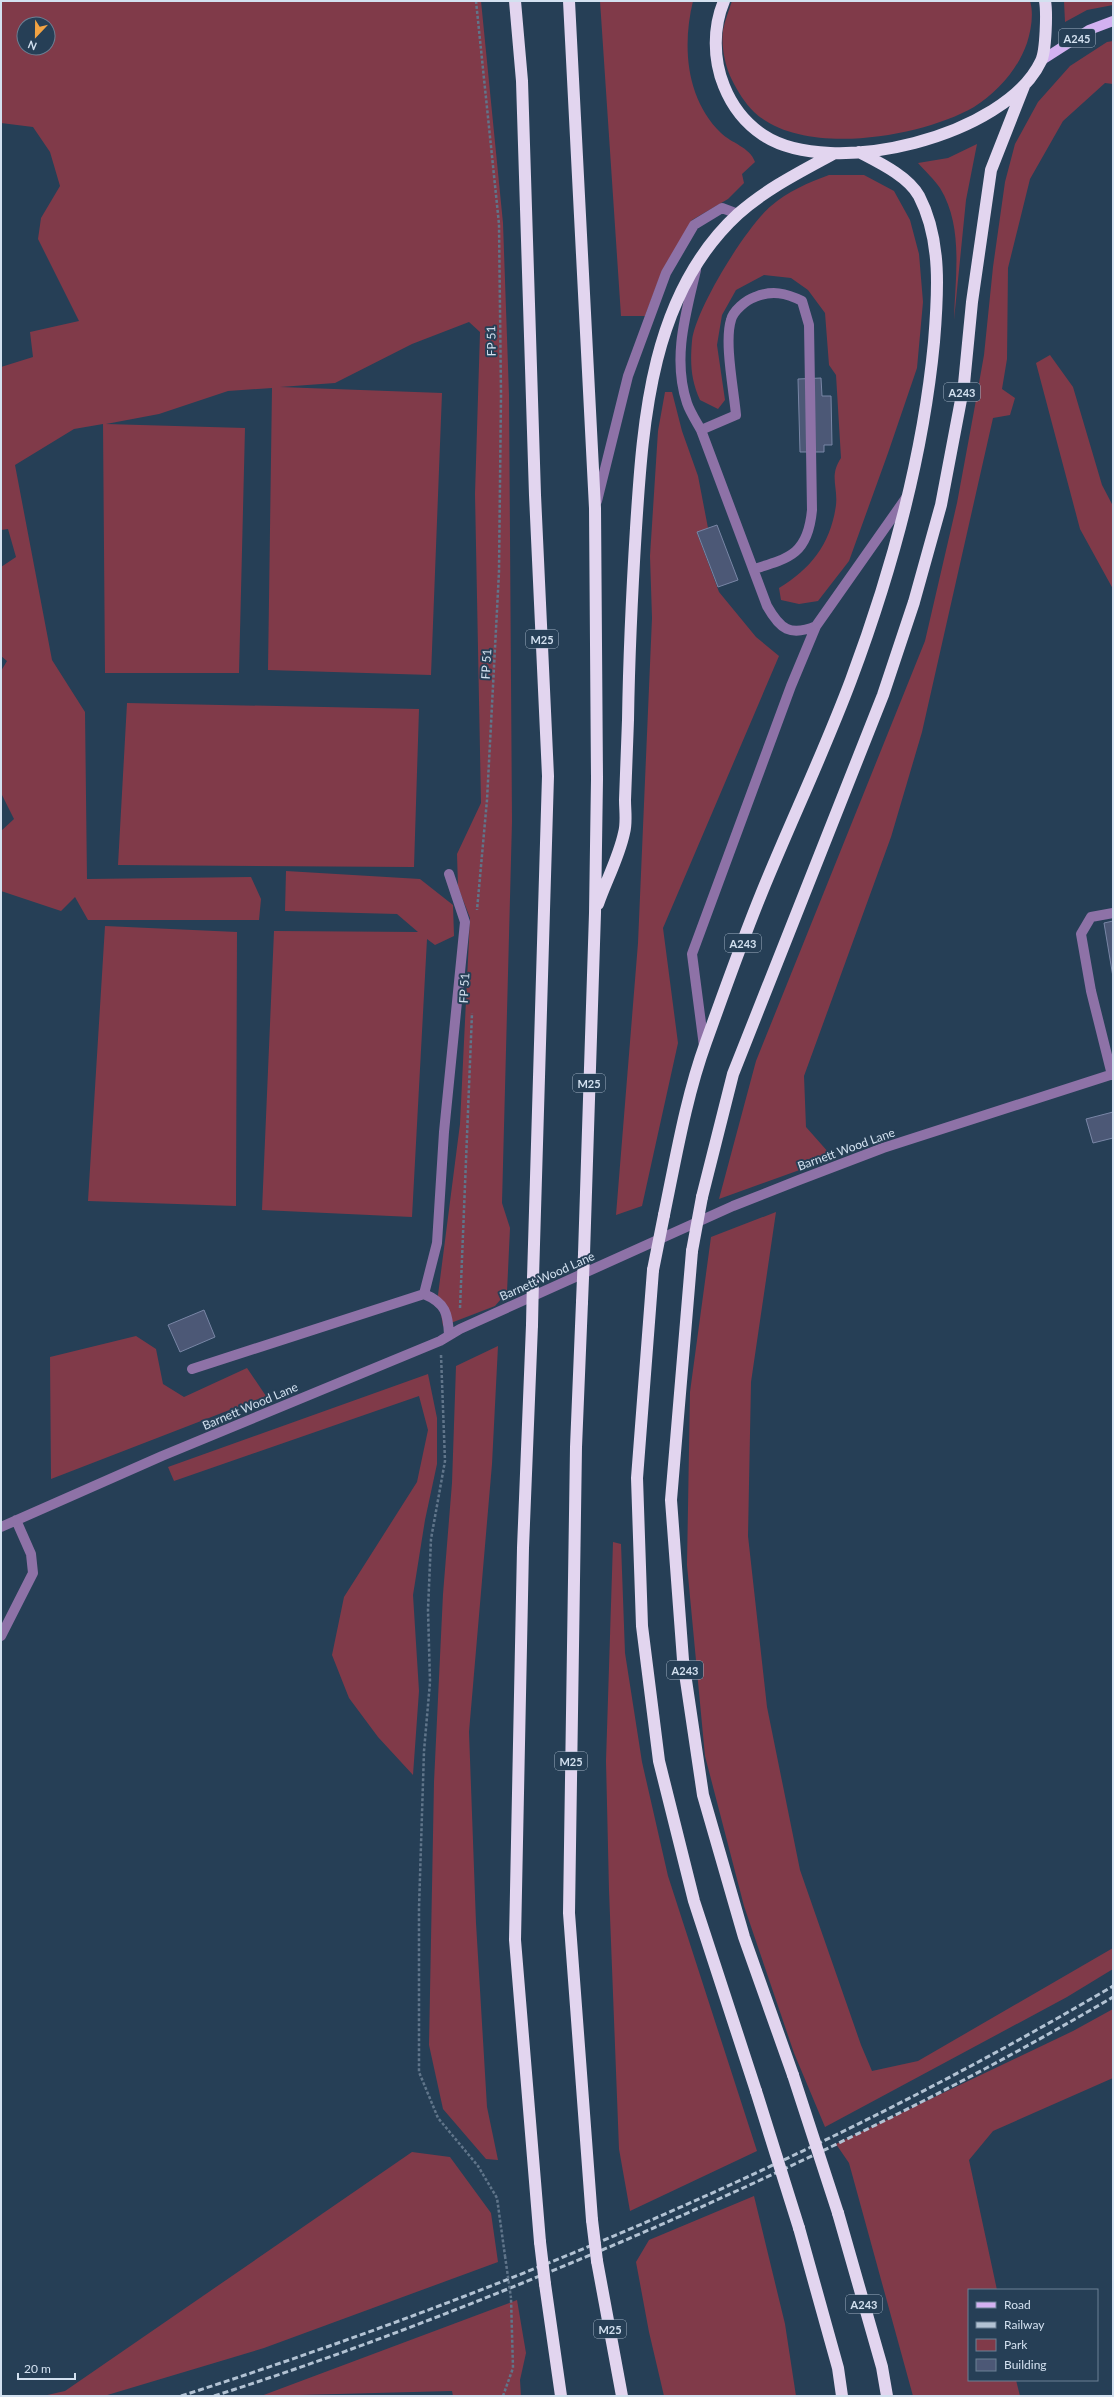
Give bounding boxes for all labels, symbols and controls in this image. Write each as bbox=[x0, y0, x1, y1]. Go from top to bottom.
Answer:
north arrow bbox=[16, 16, 56, 56]
road number: A245 bbox=[1059, 29, 1095, 47]
text: N bbox=[26, 38, 38, 53]
street label: FP 51 bbox=[483, 326, 499, 356]
road number: A243 bbox=[944, 383, 980, 401]
road number: M25 bbox=[526, 630, 558, 648]
street label: FP 51 bbox=[478, 648, 494, 680]
road number: A243 bbox=[725, 934, 761, 952]
street label: FP 51 bbox=[456, 972, 472, 1004]
road number: M25 bbox=[573, 1074, 605, 1092]
street label: Barnett Wood Lane bbox=[795, 1124, 897, 1174]
street label: Barnett Wood Lane bbox=[497, 1248, 597, 1304]
street label: Barnett Wood Lane bbox=[200, 1379, 300, 1433]
road number: A243 bbox=[667, 1661, 703, 1679]
road number: M25 bbox=[555, 1752, 587, 1770]
legend bbox=[968, 2289, 1098, 2381]
road number: A243 bbox=[846, 2295, 882, 2313]
text: Road bbox=[1004, 2297, 1031, 2312]
text: Railway bbox=[1004, 2317, 1045, 2332]
road number: M25 bbox=[594, 2320, 626, 2338]
text: Park bbox=[1004, 2337, 1028, 2352]
scale bar bbox=[18, 2355, 75, 2381]
text: Building bbox=[1004, 2357, 1047, 2372]
text: 20 m bbox=[24, 2361, 51, 2376]

